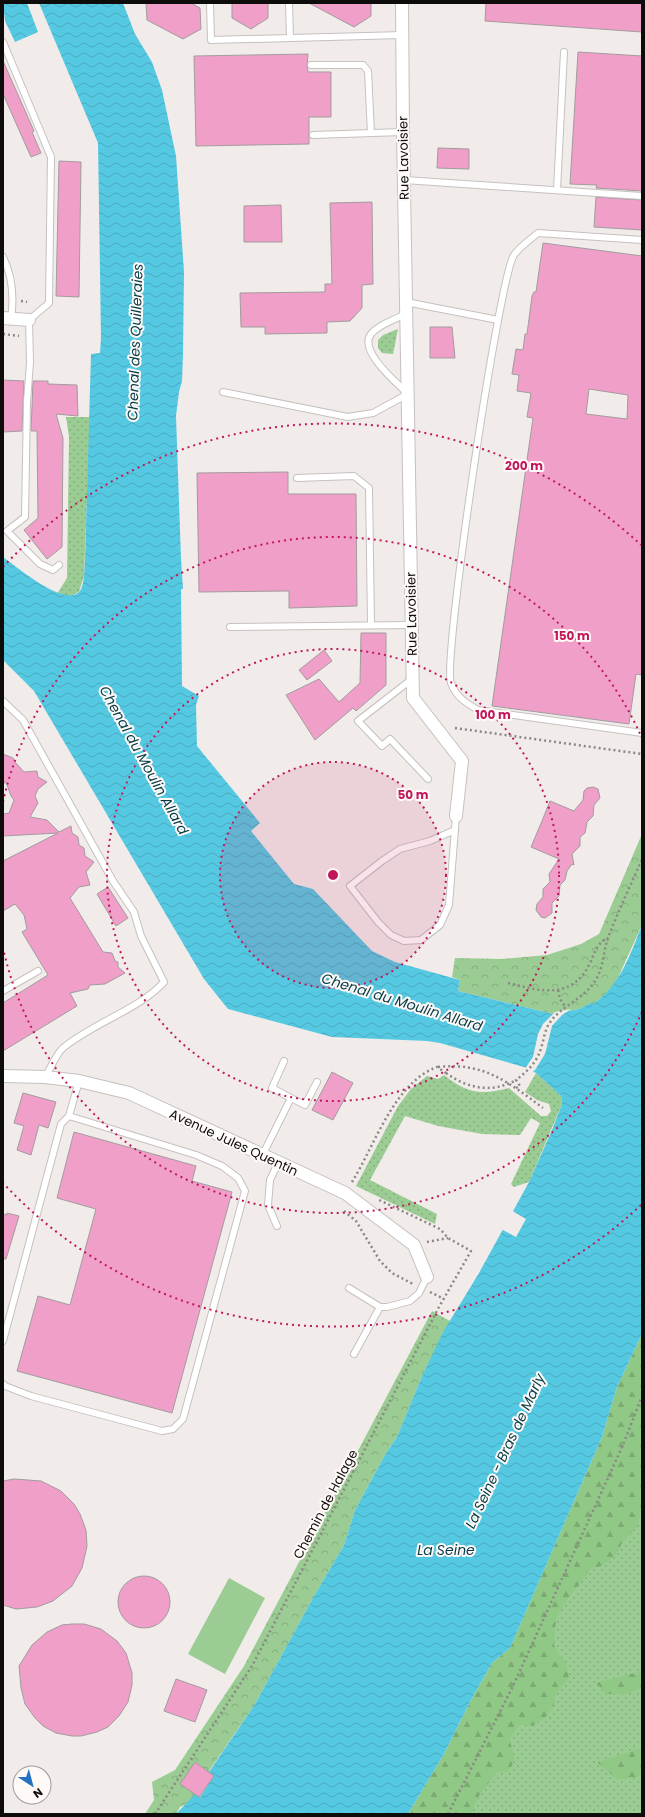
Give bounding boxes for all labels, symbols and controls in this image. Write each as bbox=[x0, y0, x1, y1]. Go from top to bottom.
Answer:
street label: Rue Lavoisier bbox=[393, 116, 414, 200]
water label: Chenal des Quilleraies bbox=[122, 263, 148, 421]
text: 200 m bbox=[505, 457, 543, 474]
street label: Rue Lavoisier bbox=[401, 572, 422, 656]
text: 150 m bbox=[554, 627, 590, 644]
water label: Chenal du Moulin Allard bbox=[95, 682, 194, 839]
text: 100 m bbox=[475, 706, 511, 723]
text: 50 m bbox=[398, 786, 429, 803]
centre of rings bbox=[326, 868, 340, 882]
water label: Chenal du Moulin Allard bbox=[319, 968, 486, 1036]
street label: Avenue Jules Quentin bbox=[166, 1104, 301, 1181]
water label: La Seine - Bras de Marly bbox=[460, 1369, 550, 1532]
street label: Chemin de Halage bbox=[288, 1446, 362, 1562]
water label: La Seine bbox=[417, 1540, 475, 1560]
north arrow bbox=[12, 1765, 52, 1805]
text: N bbox=[30, 1784, 46, 1802]

